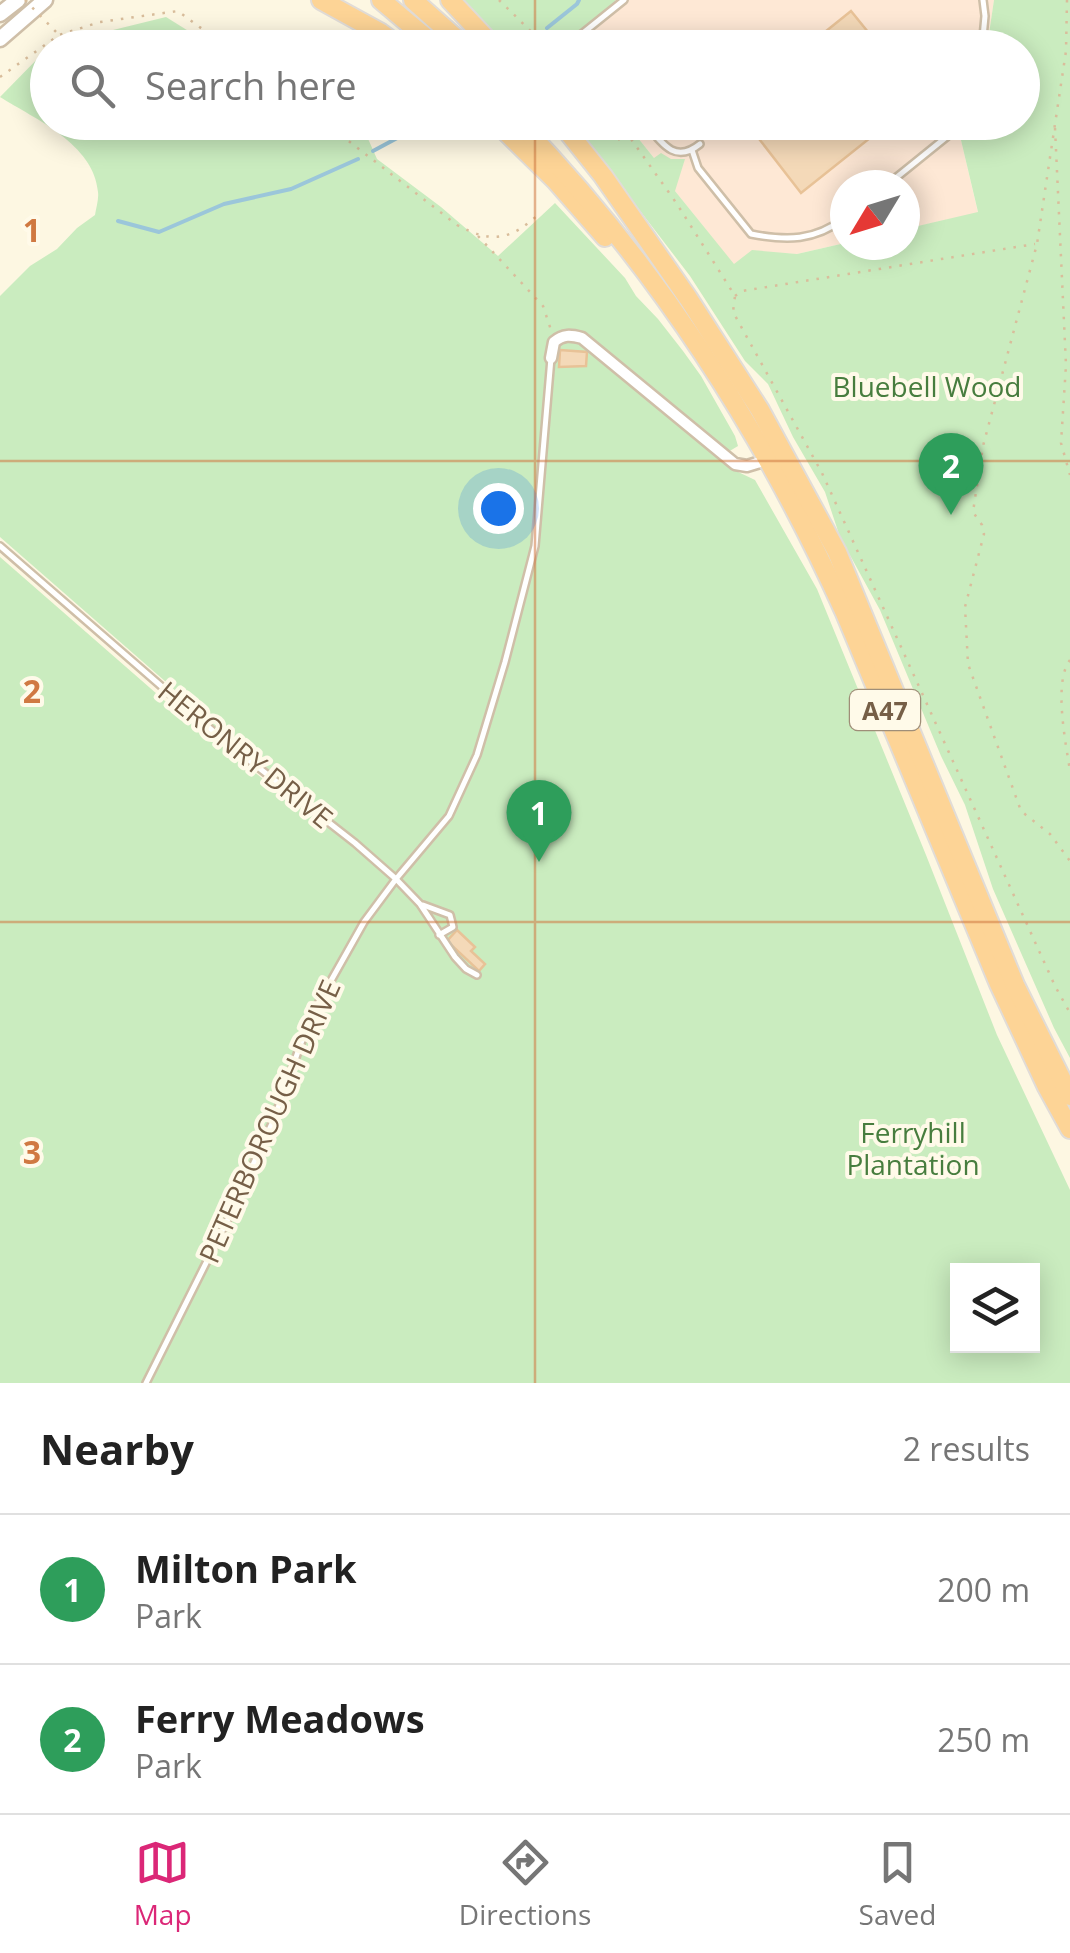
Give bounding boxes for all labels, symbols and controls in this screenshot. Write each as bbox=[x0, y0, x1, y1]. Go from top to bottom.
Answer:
search box bbox=[30, 30, 1040, 140]
icon: search bbox=[65, 58, 120, 113]
text: Search here bbox=[145, 59, 357, 111]
north arrow bbox=[830, 170, 920, 260]
text: 1 bbox=[23, 208, 41, 251]
park label: Bluebell Wood bbox=[833, 367, 1022, 405]
pin: 2 bbox=[918, 432, 984, 515]
your location bbox=[473, 483, 524, 534]
text: 2 bbox=[23, 669, 41, 712]
street label: HERONRY DRIVE bbox=[151, 672, 341, 836]
road number: A47 bbox=[850, 690, 920, 730]
pin: 1 bbox=[506, 780, 572, 862]
street label: PETERBOROUGH DRIVE bbox=[189, 974, 349, 1268]
park label: Ferryhill Plantation bbox=[846, 1113, 980, 1183]
text: 3 bbox=[23, 1130, 41, 1173]
map controls bbox=[950, 1263, 1040, 1353]
button: layers bbox=[950, 1263, 1040, 1353]
text: Nearby bbox=[40, 1420, 194, 1477]
text: 2 results bbox=[903, 1427, 1030, 1470]
text: Milton Park bbox=[135, 1542, 357, 1594]
text: 1 bbox=[63, 1568, 82, 1611]
text: 200 m bbox=[937, 1568, 1030, 1611]
text: Park bbox=[135, 1594, 202, 1637]
text: Ferry Meadows bbox=[135, 1692, 425, 1744]
text: 2 bbox=[63, 1718, 82, 1761]
text: 250 m bbox=[937, 1718, 1030, 1761]
text: Park bbox=[135, 1744, 202, 1787]
tab: Map bbox=[134, 1835, 192, 1933]
tab: Directions bbox=[459, 1835, 591, 1933]
tab: Saved bbox=[859, 1835, 936, 1933]

